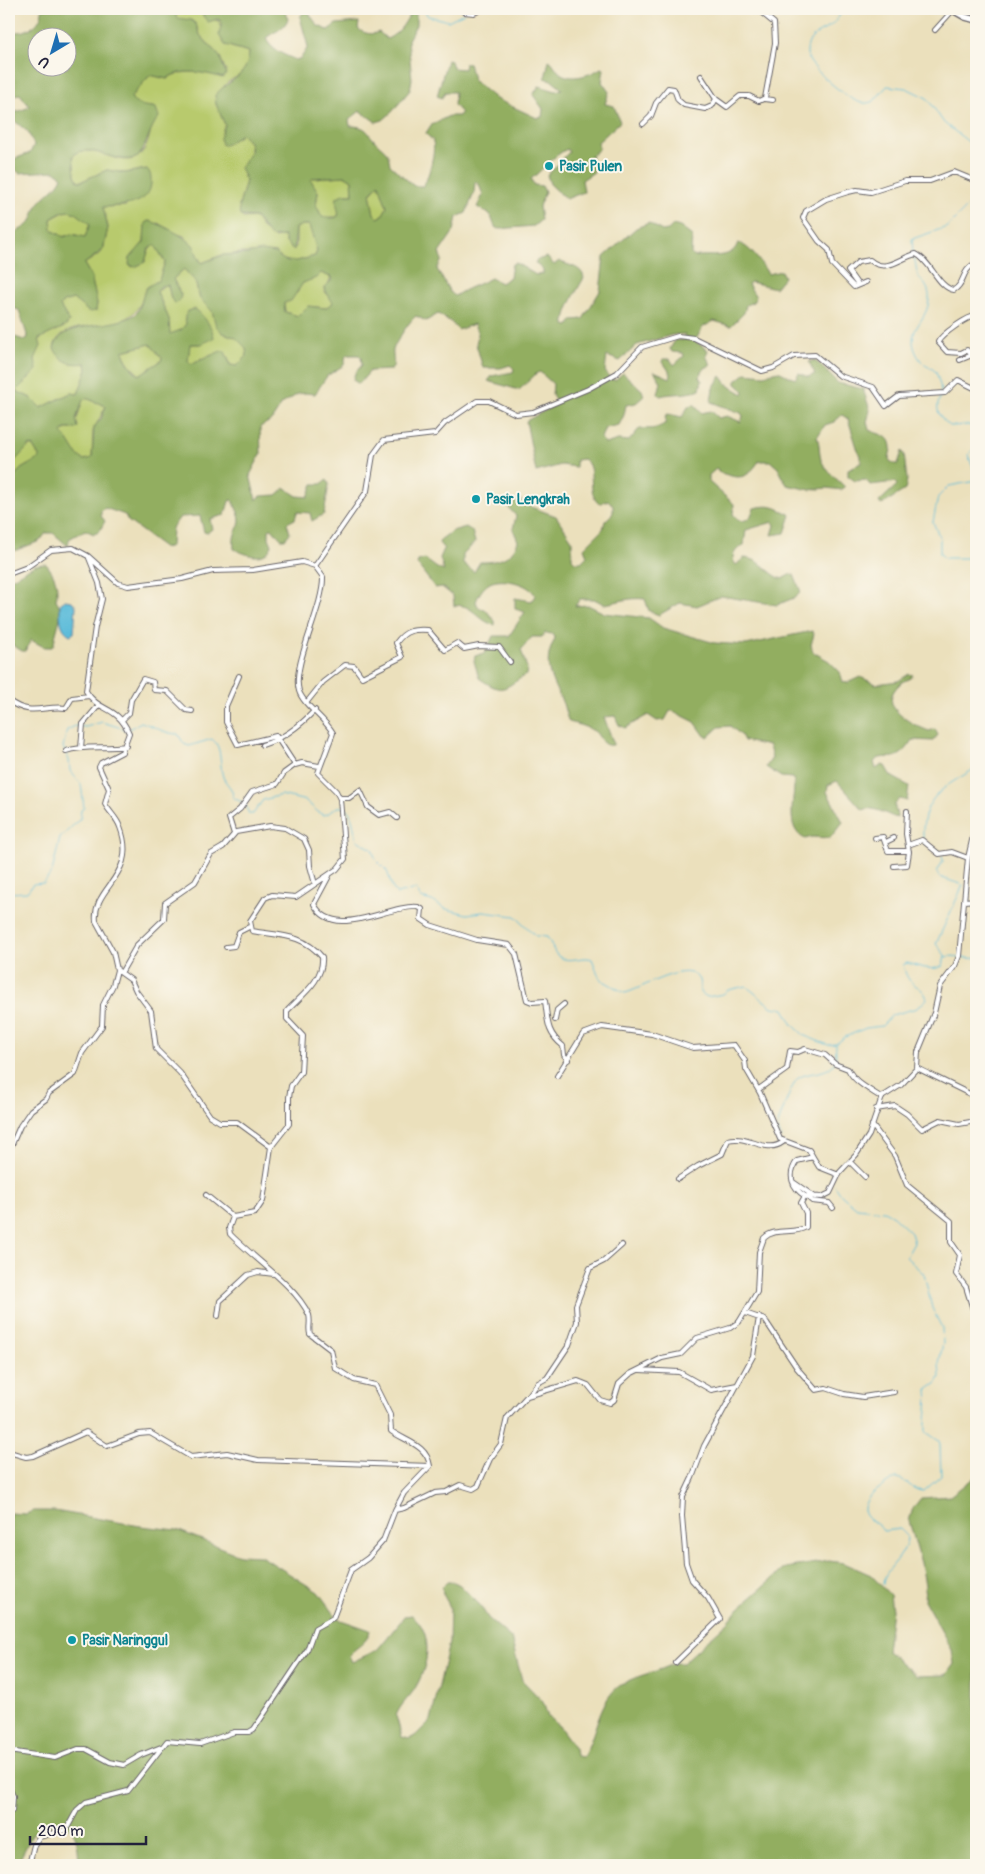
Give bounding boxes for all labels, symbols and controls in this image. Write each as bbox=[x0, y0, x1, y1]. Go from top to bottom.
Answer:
north arrow bbox=[28, 28, 78, 78]
text: U bbox=[35, 52, 53, 71]
place label: Pasir Pulen bbox=[559, 158, 622, 175]
marker: Pasir Pulen bbox=[543, 160, 555, 172]
place label: Pasir Lengkrah bbox=[486, 491, 570, 508]
marker: Pasir Lengkrah bbox=[470, 493, 482, 505]
place label: Pasir Naringgul bbox=[82, 1632, 168, 1649]
marker: Pasir Naringgul bbox=[66, 1634, 78, 1646]
scale bar bbox=[30, 1814, 146, 1846]
text: 200 m bbox=[38, 1822, 83, 1841]

